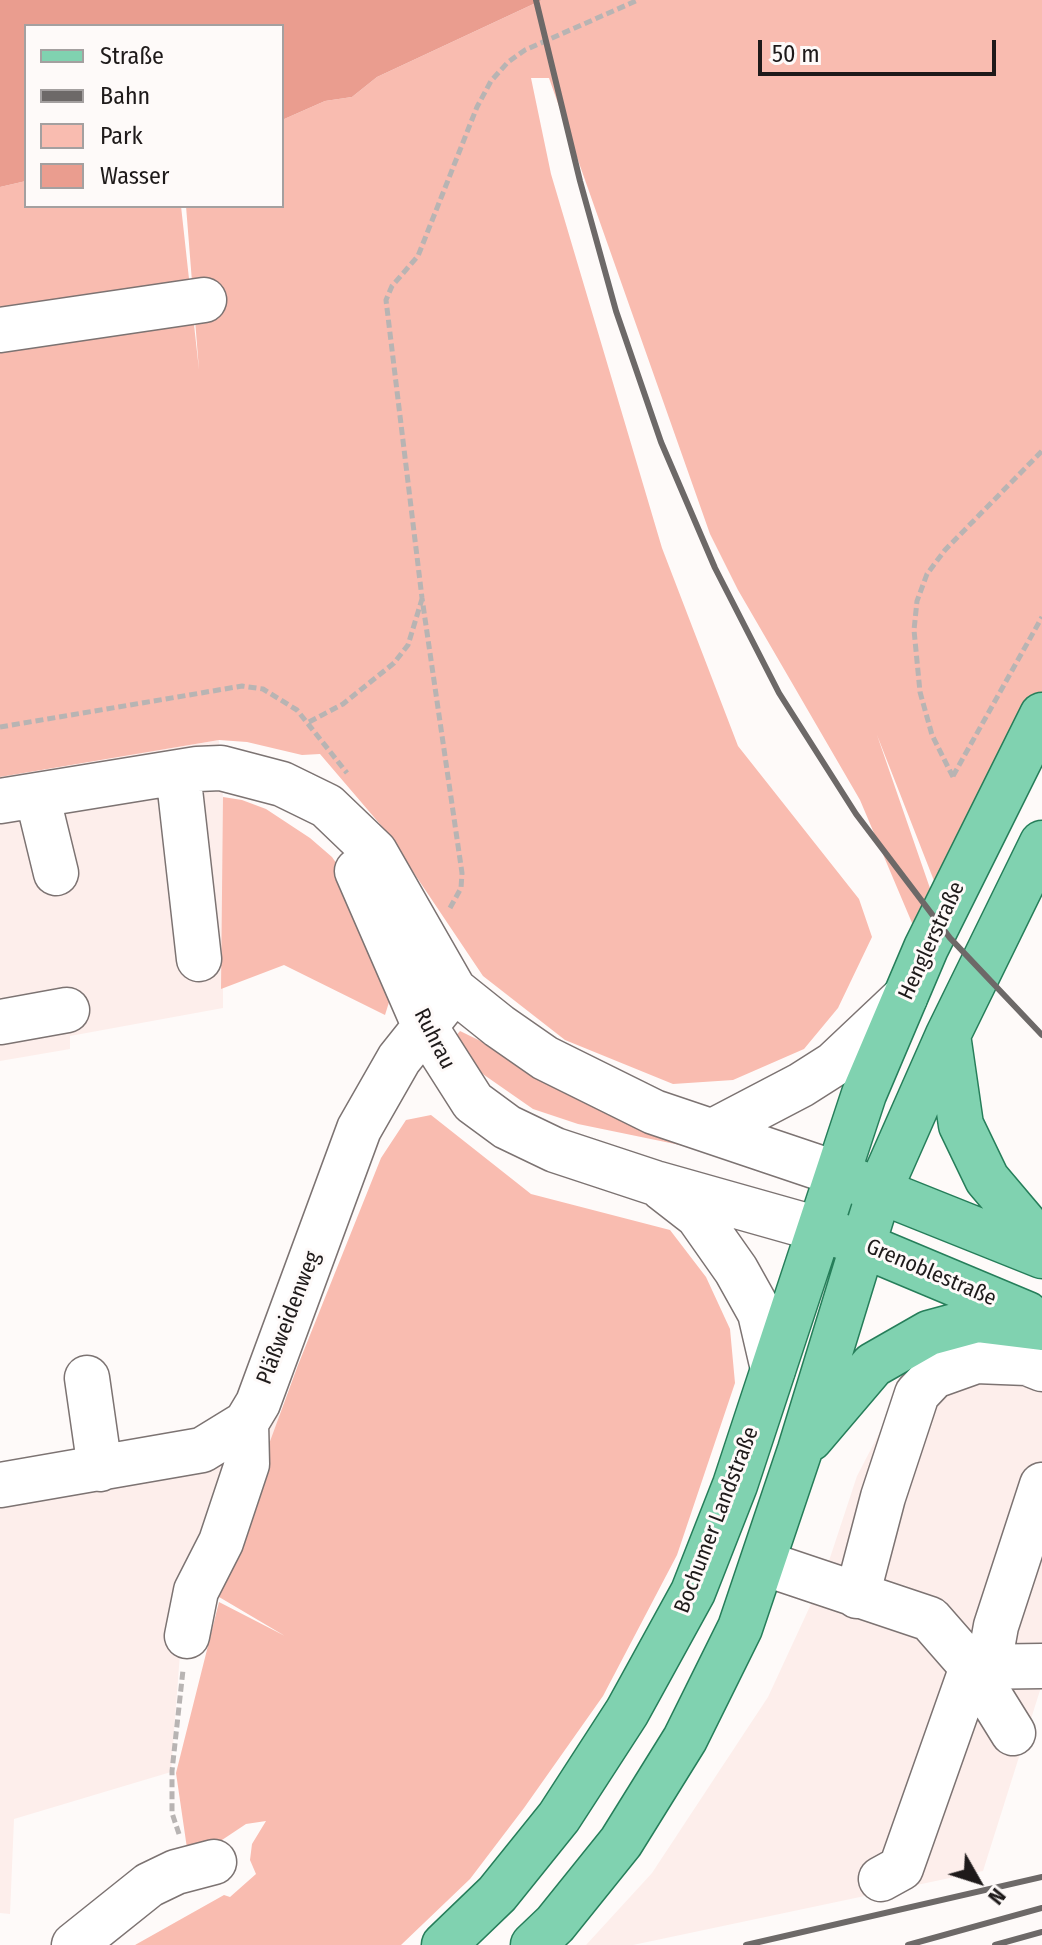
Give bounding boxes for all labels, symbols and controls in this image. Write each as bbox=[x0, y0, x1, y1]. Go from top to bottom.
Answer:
legend bbox=[24, 24, 284, 208]
scale bar bbox=[762, 24, 1000, 74]
text: 50 m bbox=[772, 40, 820, 68]
text: Straße bbox=[100, 42, 164, 70]
text: Bahn bbox=[100, 82, 150, 110]
text: Park bbox=[100, 122, 143, 150]
text: Wasser bbox=[100, 162, 169, 190]
street label: Henglerstraße bbox=[893, 878, 971, 1004]
street label: Ruhrau bbox=[408, 1004, 460, 1074]
street label: Grenoblestraße bbox=[862, 1234, 1000, 1312]
street label: Pläßweidenweg bbox=[252, 1248, 326, 1388]
street label: Bochumer Landstraße bbox=[669, 1423, 765, 1617]
north arrow bbox=[938, 1841, 1018, 1921]
text: N bbox=[982, 1883, 1012, 1910]

